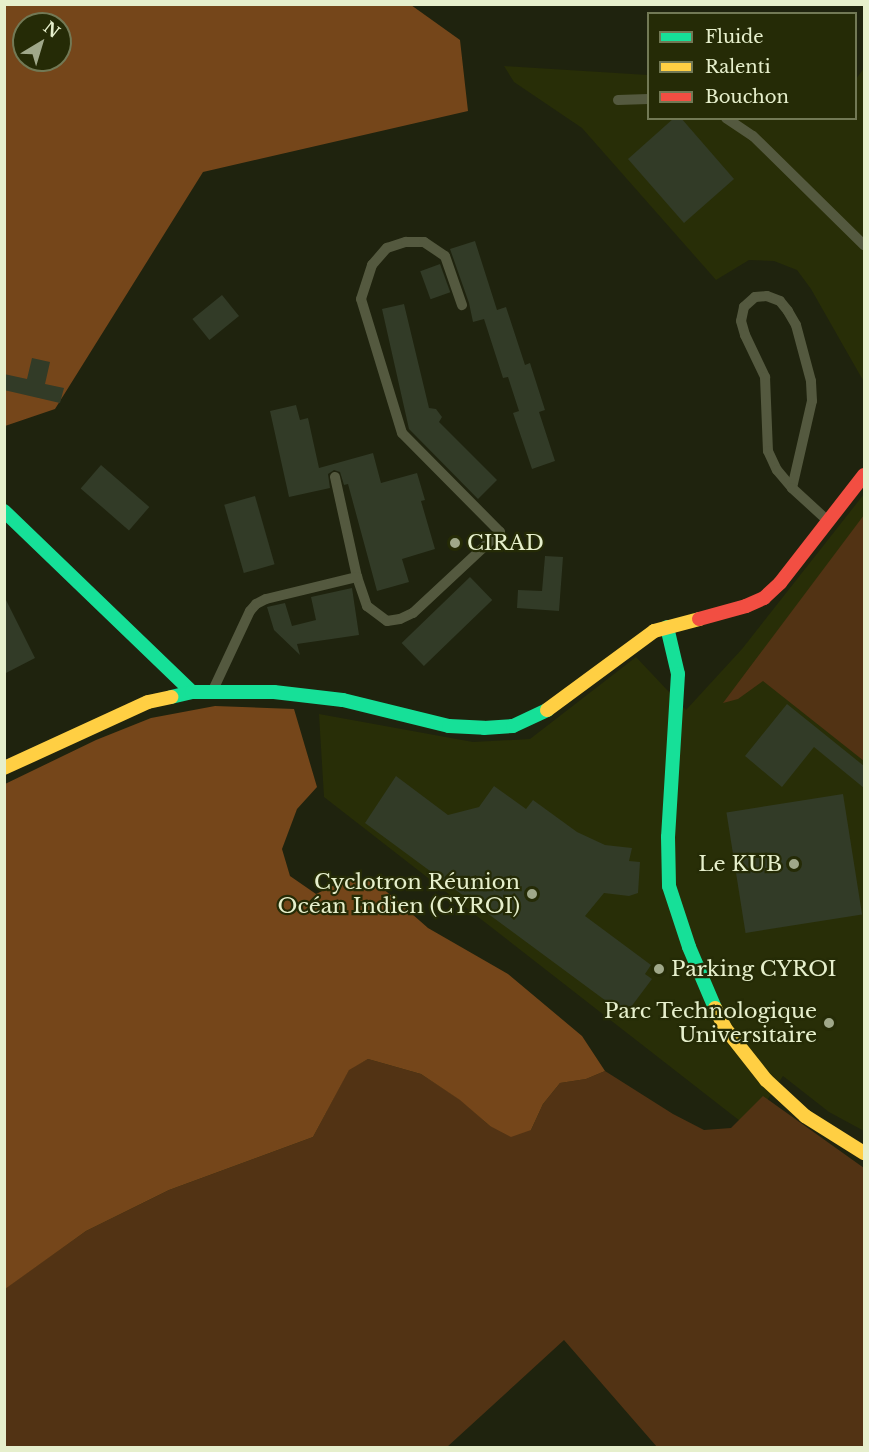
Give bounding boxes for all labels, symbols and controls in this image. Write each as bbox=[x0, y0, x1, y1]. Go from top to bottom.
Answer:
north arrow bbox=[12, 12, 72, 72]
legend bbox=[647, 12, 857, 120]
text: N bbox=[40, 17, 64, 42]
text: Fluide bbox=[705, 26, 764, 48]
text: Ralenti bbox=[705, 56, 771, 78]
text: Bouchon bbox=[705, 86, 789, 108]
place label: CIRAD bbox=[467, 530, 544, 556]
marker: CIRAD bbox=[448, 536, 462, 550]
place label: Le KUB bbox=[698, 851, 782, 877]
marker: Le KUB bbox=[787, 857, 801, 871]
place label: Cyclotron Réunion Océan Indien (CYROI) bbox=[278, 869, 520, 919]
marker: Cyclotron Réunion Océan Indien (CYROI) bbox=[525, 887, 539, 901]
place label: Parking CYROI bbox=[671, 956, 837, 982]
marker: Parking CYROI bbox=[652, 962, 666, 976]
place label: Parc Technologique Universitaire bbox=[603, 998, 817, 1048]
marker: Parc Technologique Universitaire bbox=[822, 1016, 836, 1030]

